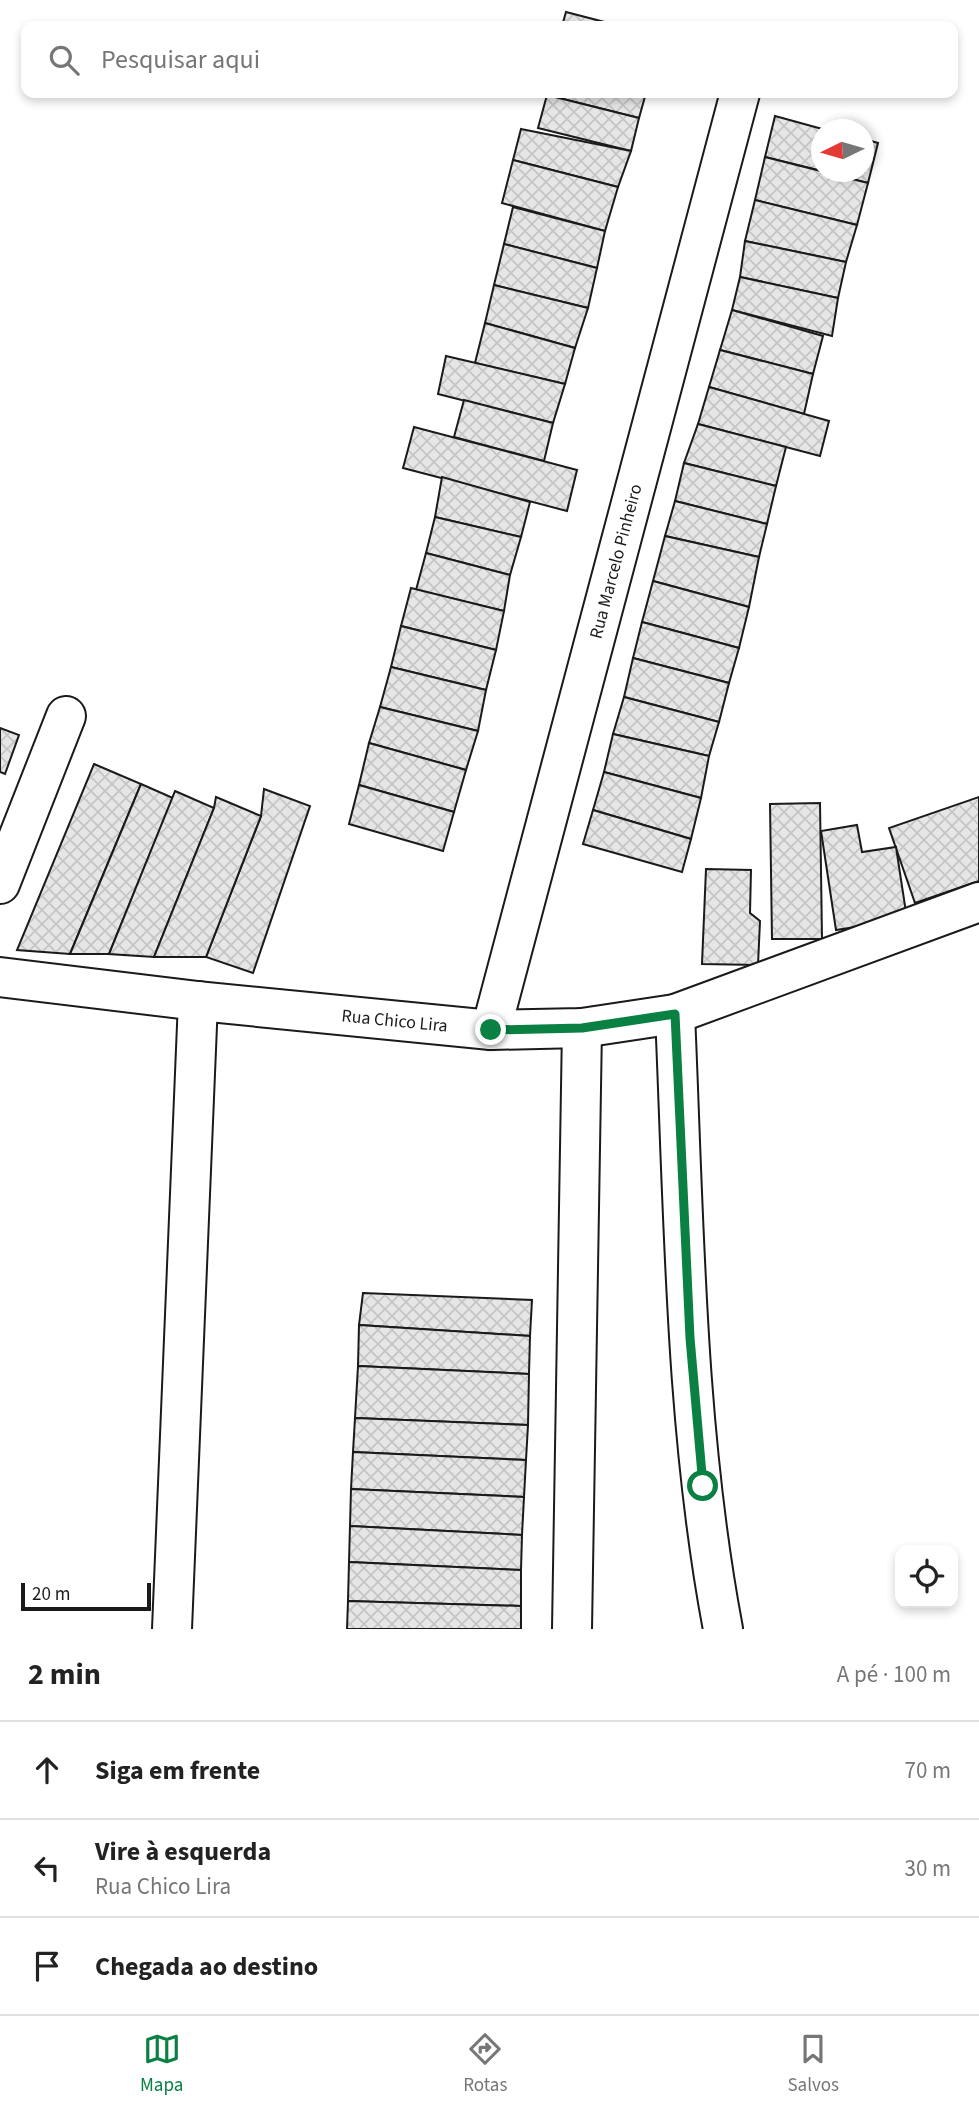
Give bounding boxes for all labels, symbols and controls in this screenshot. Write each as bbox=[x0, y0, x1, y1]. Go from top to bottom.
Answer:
search box bbox=[21, 21, 958, 98]
icon: search bbox=[45, 41, 83, 79]
text: Pesquisar aqui bbox=[101, 41, 260, 78]
north arrow bbox=[811, 119, 874, 182]
street label: Rua Marcelo Pinheiro bbox=[583, 481, 648, 641]
street label: Rua Chico Lira bbox=[340, 1003, 449, 1038]
route end bbox=[475, 1014, 506, 1045]
route start bbox=[687, 1470, 718, 1501]
map controls bbox=[895, 1545, 958, 1608]
button: locate bbox=[895, 1545, 958, 1608]
scale bar bbox=[21, 1580, 150, 1612]
text: 20 m bbox=[32, 1581, 70, 1608]
text: 2 min bbox=[28, 1653, 101, 1696]
text: A pé · 100 m bbox=[837, 1658, 951, 1691]
icon: ahead bbox=[28, 1751, 66, 1789]
text: Siga em frente bbox=[95, 1752, 260, 1789]
text: 70 m bbox=[904, 1754, 951, 1787]
text: Vire à esquerda bbox=[95, 1833, 271, 1870]
icon: left bbox=[28, 1849, 66, 1887]
text: 30 m bbox=[904, 1852, 951, 1885]
text: Rua Chico Lira bbox=[95, 1870, 231, 1903]
icon: arrive bbox=[28, 1947, 66, 1985]
text: Chegada ao destino bbox=[95, 1948, 318, 1985]
tab: Mapa bbox=[140, 2030, 183, 2099]
tab: Rotas bbox=[463, 2030, 507, 2099]
tab: Salvos bbox=[787, 2030, 839, 2099]

